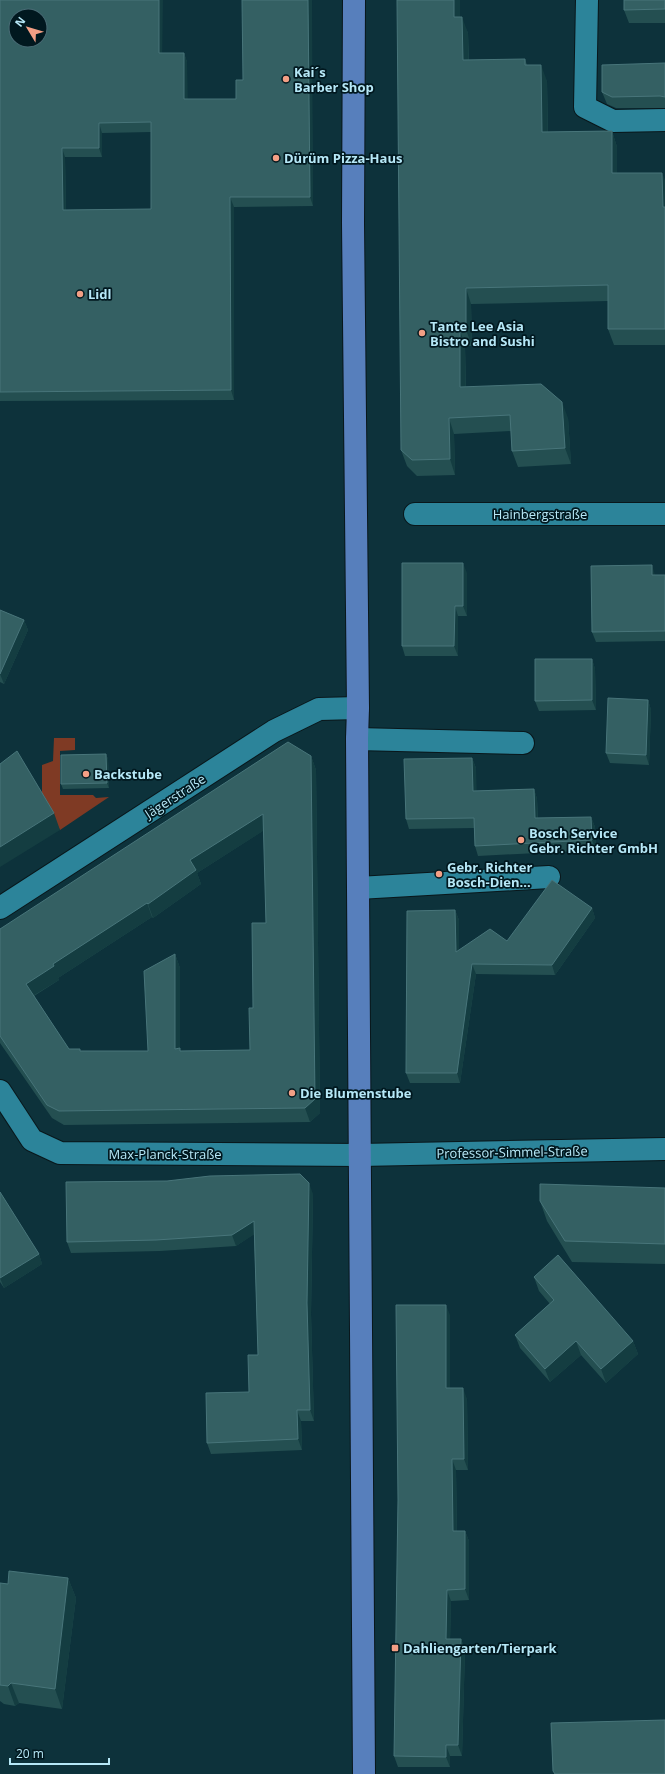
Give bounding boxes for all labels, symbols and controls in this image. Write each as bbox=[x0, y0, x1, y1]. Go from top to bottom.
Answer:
north arrow bbox=[8, 8, 48, 48]
text: N bbox=[11, 13, 28, 30]
place label: Kai´s Barber Shop bbox=[294, 63, 374, 96]
marker: Kai´s Barber Shop bbox=[281, 74, 291, 84]
place label: Dürüm Pizza-Haus bbox=[284, 149, 402, 167]
marker: Dürüm Pizza-Haus bbox=[271, 153, 281, 163]
place label: Lidl bbox=[88, 285, 112, 303]
marker: Lidl bbox=[75, 289, 85, 299]
place label: Tante Lee Asia Bistro and Sushi bbox=[430, 317, 535, 350]
marker: Tante Lee Asia Bistro and Sushi bbox=[417, 328, 427, 338]
street label: Hainbergstraße bbox=[493, 505, 587, 523]
place label: Backstube bbox=[94, 765, 162, 783]
marker: Backstube bbox=[81, 769, 91, 779]
street label: Jägerstraße bbox=[139, 770, 209, 823]
place label: Bosch Service Gebr. Richter GmbH bbox=[529, 824, 658, 857]
marker: Bosch Service Gebr. Richter GmbH bbox=[516, 835, 526, 845]
place label: Gebr. Richter Bosch-Dien... bbox=[447, 858, 532, 891]
marker: Gebr. Richter Bosch-Dien... bbox=[434, 869, 444, 879]
place label: Die Blumenstube bbox=[300, 1084, 412, 1102]
marker: Die Blumenstube bbox=[287, 1088, 297, 1098]
street label: Professor-Simmel-Straße bbox=[436, 1142, 588, 1162]
street label: Max-Planck-Straße bbox=[108, 1145, 222, 1163]
place label: Dahliengarten/Tierpark bbox=[403, 1639, 558, 1657]
marker: Dahliengarten/Tierpark bbox=[390, 1643, 400, 1653]
scale bar bbox=[10, 1740, 109, 1766]
text: 20 m bbox=[16, 1745, 44, 1762]

